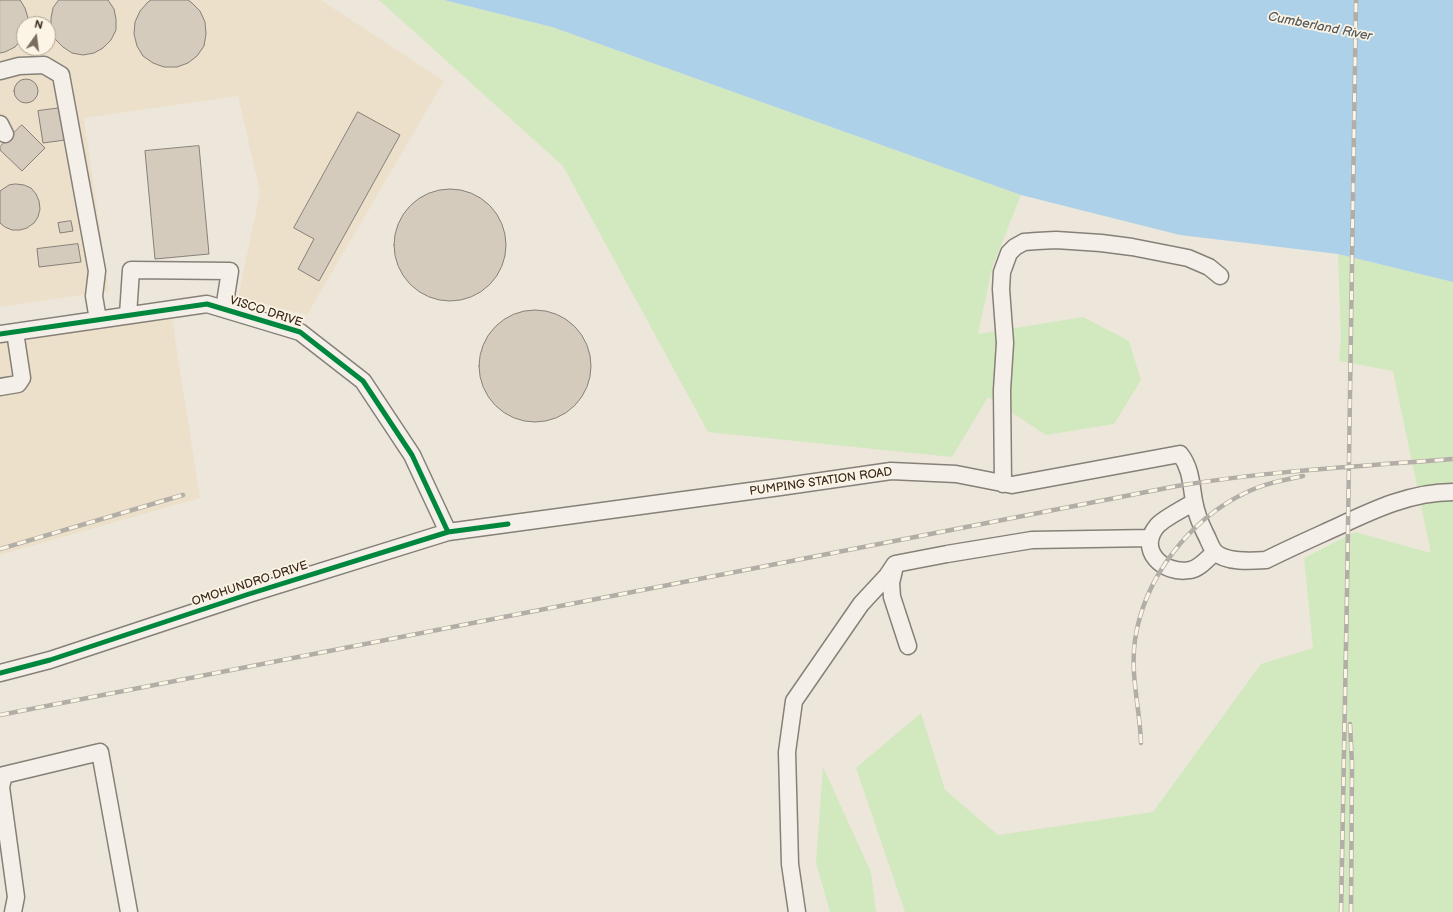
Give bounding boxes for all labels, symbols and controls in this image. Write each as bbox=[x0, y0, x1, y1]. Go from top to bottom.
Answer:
water label: Cumberland River bbox=[1267, 9, 1373, 45]
north arrow bbox=[16, 16, 56, 56]
text: N bbox=[33, 18, 44, 32]
street label: VISCO DRIVE bbox=[228, 293, 304, 331]
street label: PUMPING STATION ROAD bbox=[749, 465, 893, 499]
street label: OMOHUNDRO DRIVE bbox=[190, 558, 310, 610]

